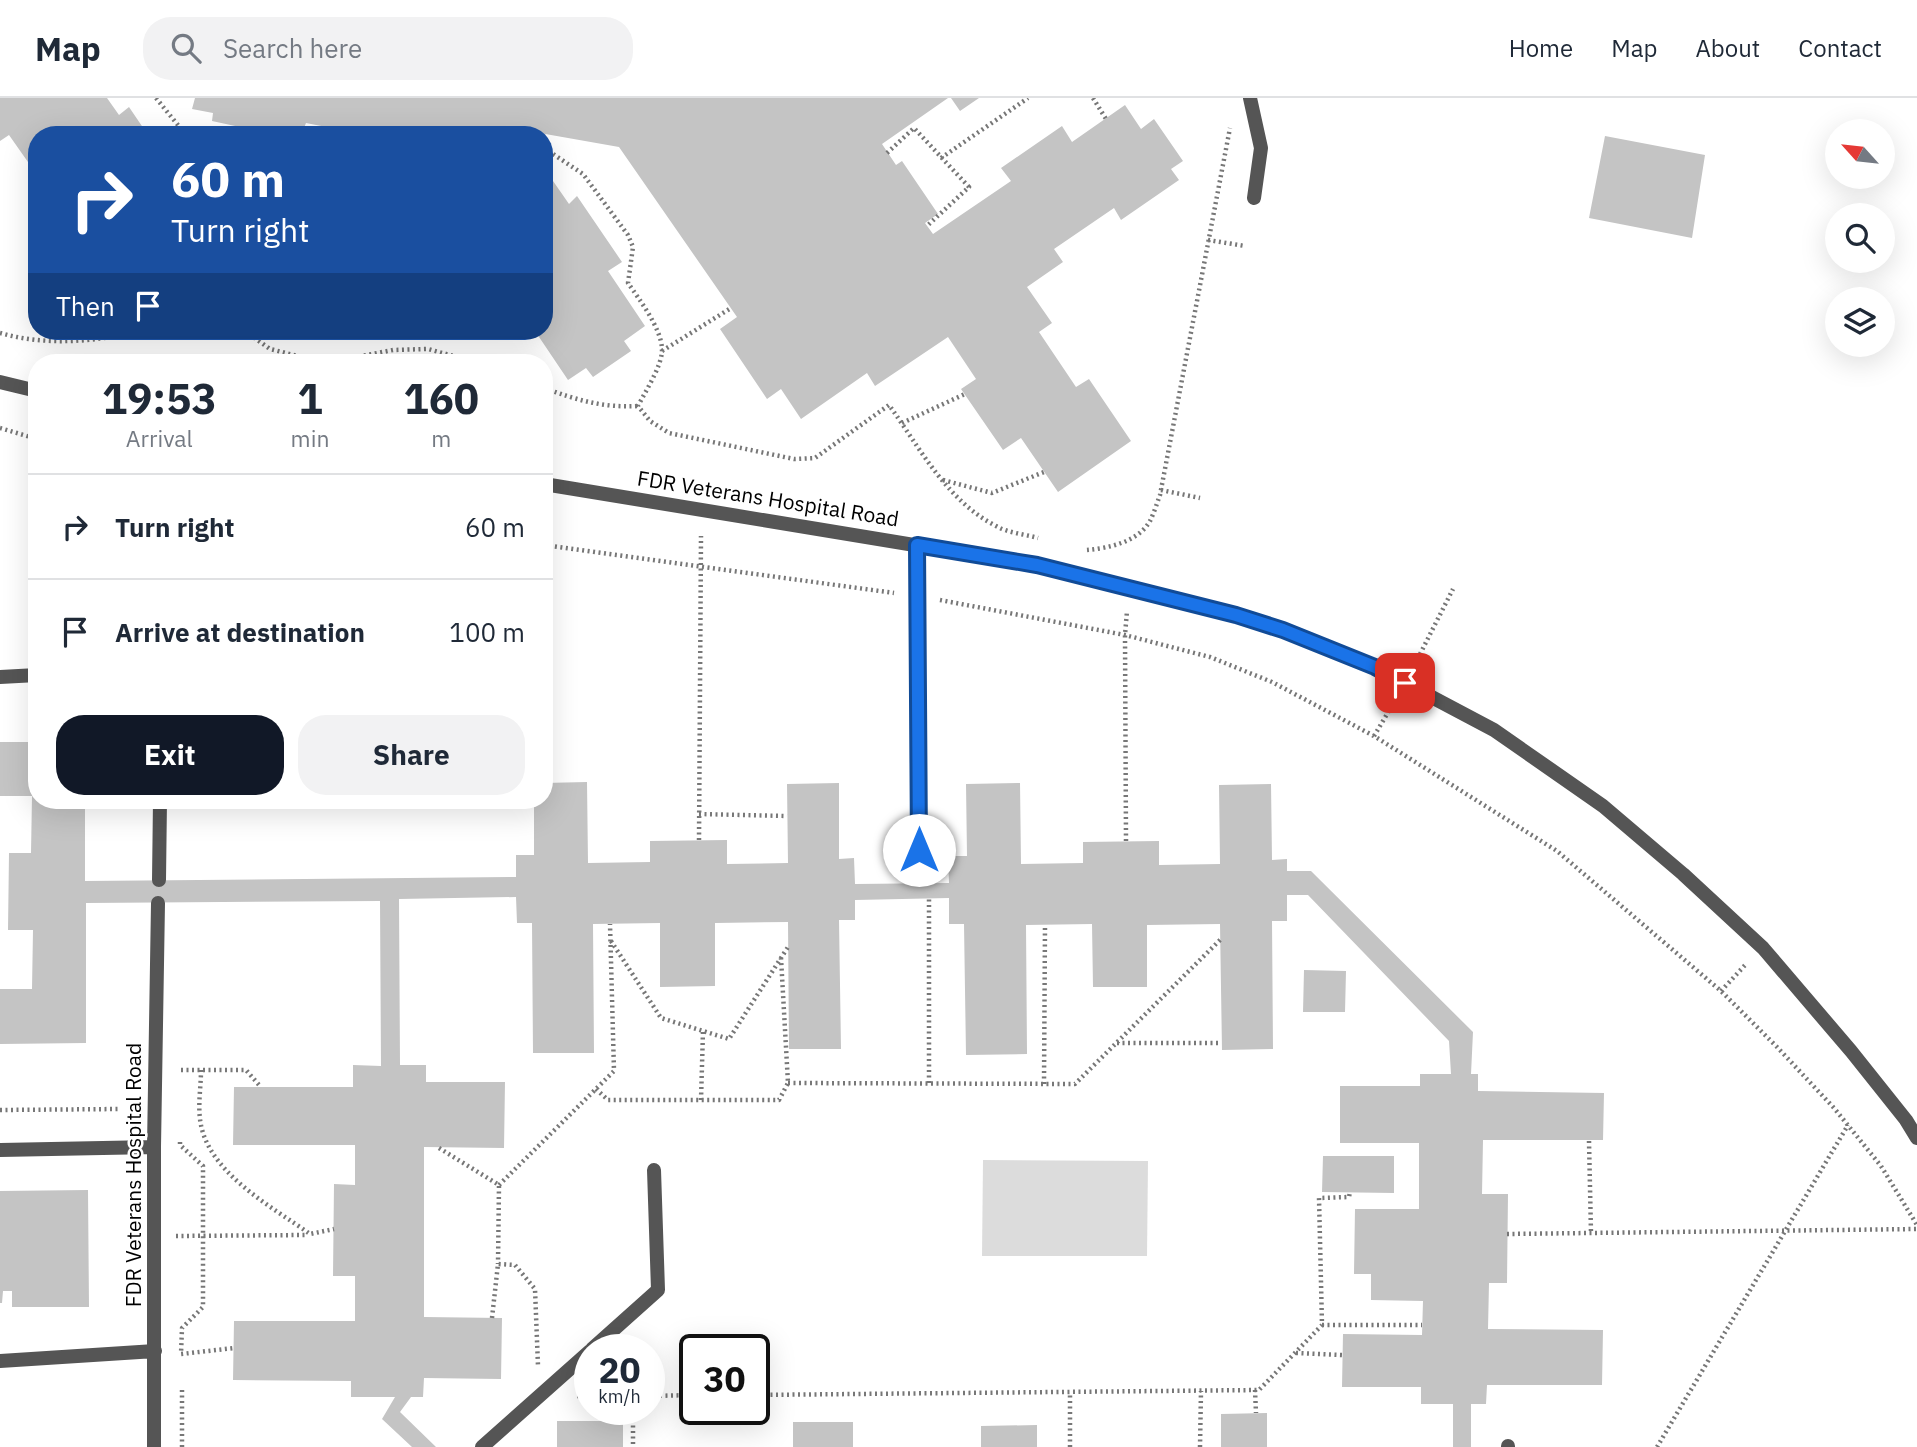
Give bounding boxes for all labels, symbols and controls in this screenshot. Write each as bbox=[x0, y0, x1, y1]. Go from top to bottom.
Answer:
search box bbox=[143, 17, 633, 80]
text: Map bbox=[35, 27, 101, 70]
icon: search bbox=[167, 29, 205, 67]
text: Search here bbox=[223, 31, 362, 65]
text: Home bbox=[1509, 32, 1573, 64]
text: Map bbox=[1611, 32, 1657, 64]
text: About bbox=[1695, 32, 1760, 64]
text: Contact bbox=[1798, 32, 1882, 64]
north arrow bbox=[1825, 119, 1895, 189]
map controls bbox=[1825, 119, 1895, 357]
text: 60 m bbox=[171, 147, 285, 210]
icon: right bbox=[56, 154, 147, 245]
button: search bbox=[1825, 203, 1895, 273]
text: Turn right bbox=[171, 209, 309, 251]
icon: arrive bbox=[129, 287, 167, 325]
button: layers bbox=[1825, 287, 1895, 357]
text: Then bbox=[56, 289, 115, 323]
text: 19:53 bbox=[102, 371, 217, 426]
text: 1 bbox=[297, 371, 323, 426]
text: 160 bbox=[403, 371, 479, 426]
text: Arrival bbox=[126, 423, 193, 453]
text: min bbox=[291, 423, 329, 453]
text: m bbox=[431, 423, 451, 453]
street label: FDR Veterans Hospital Road bbox=[635, 463, 901, 533]
icon: right bbox=[56, 508, 94, 546]
text: Turn right bbox=[115, 510, 234, 544]
text: 60 m bbox=[465, 510, 525, 544]
icon: arrive bbox=[56, 613, 94, 651]
text: Arrive at destination bbox=[115, 615, 365, 649]
text: 100 m bbox=[449, 615, 525, 649]
pin bbox=[1375, 653, 1435, 713]
icon: arrive bbox=[1386, 664, 1424, 702]
button: Exit bbox=[56, 715, 284, 795]
button: Share bbox=[298, 715, 525, 795]
position arrow bbox=[882, 813, 956, 887]
street label: FDR Veterans Hospital Road bbox=[119, 1043, 147, 1307]
speed limit sign: 30 bbox=[679, 1334, 770, 1425]
text: 20 bbox=[598, 1347, 641, 1393]
text: km/h bbox=[598, 1385, 641, 1408]

